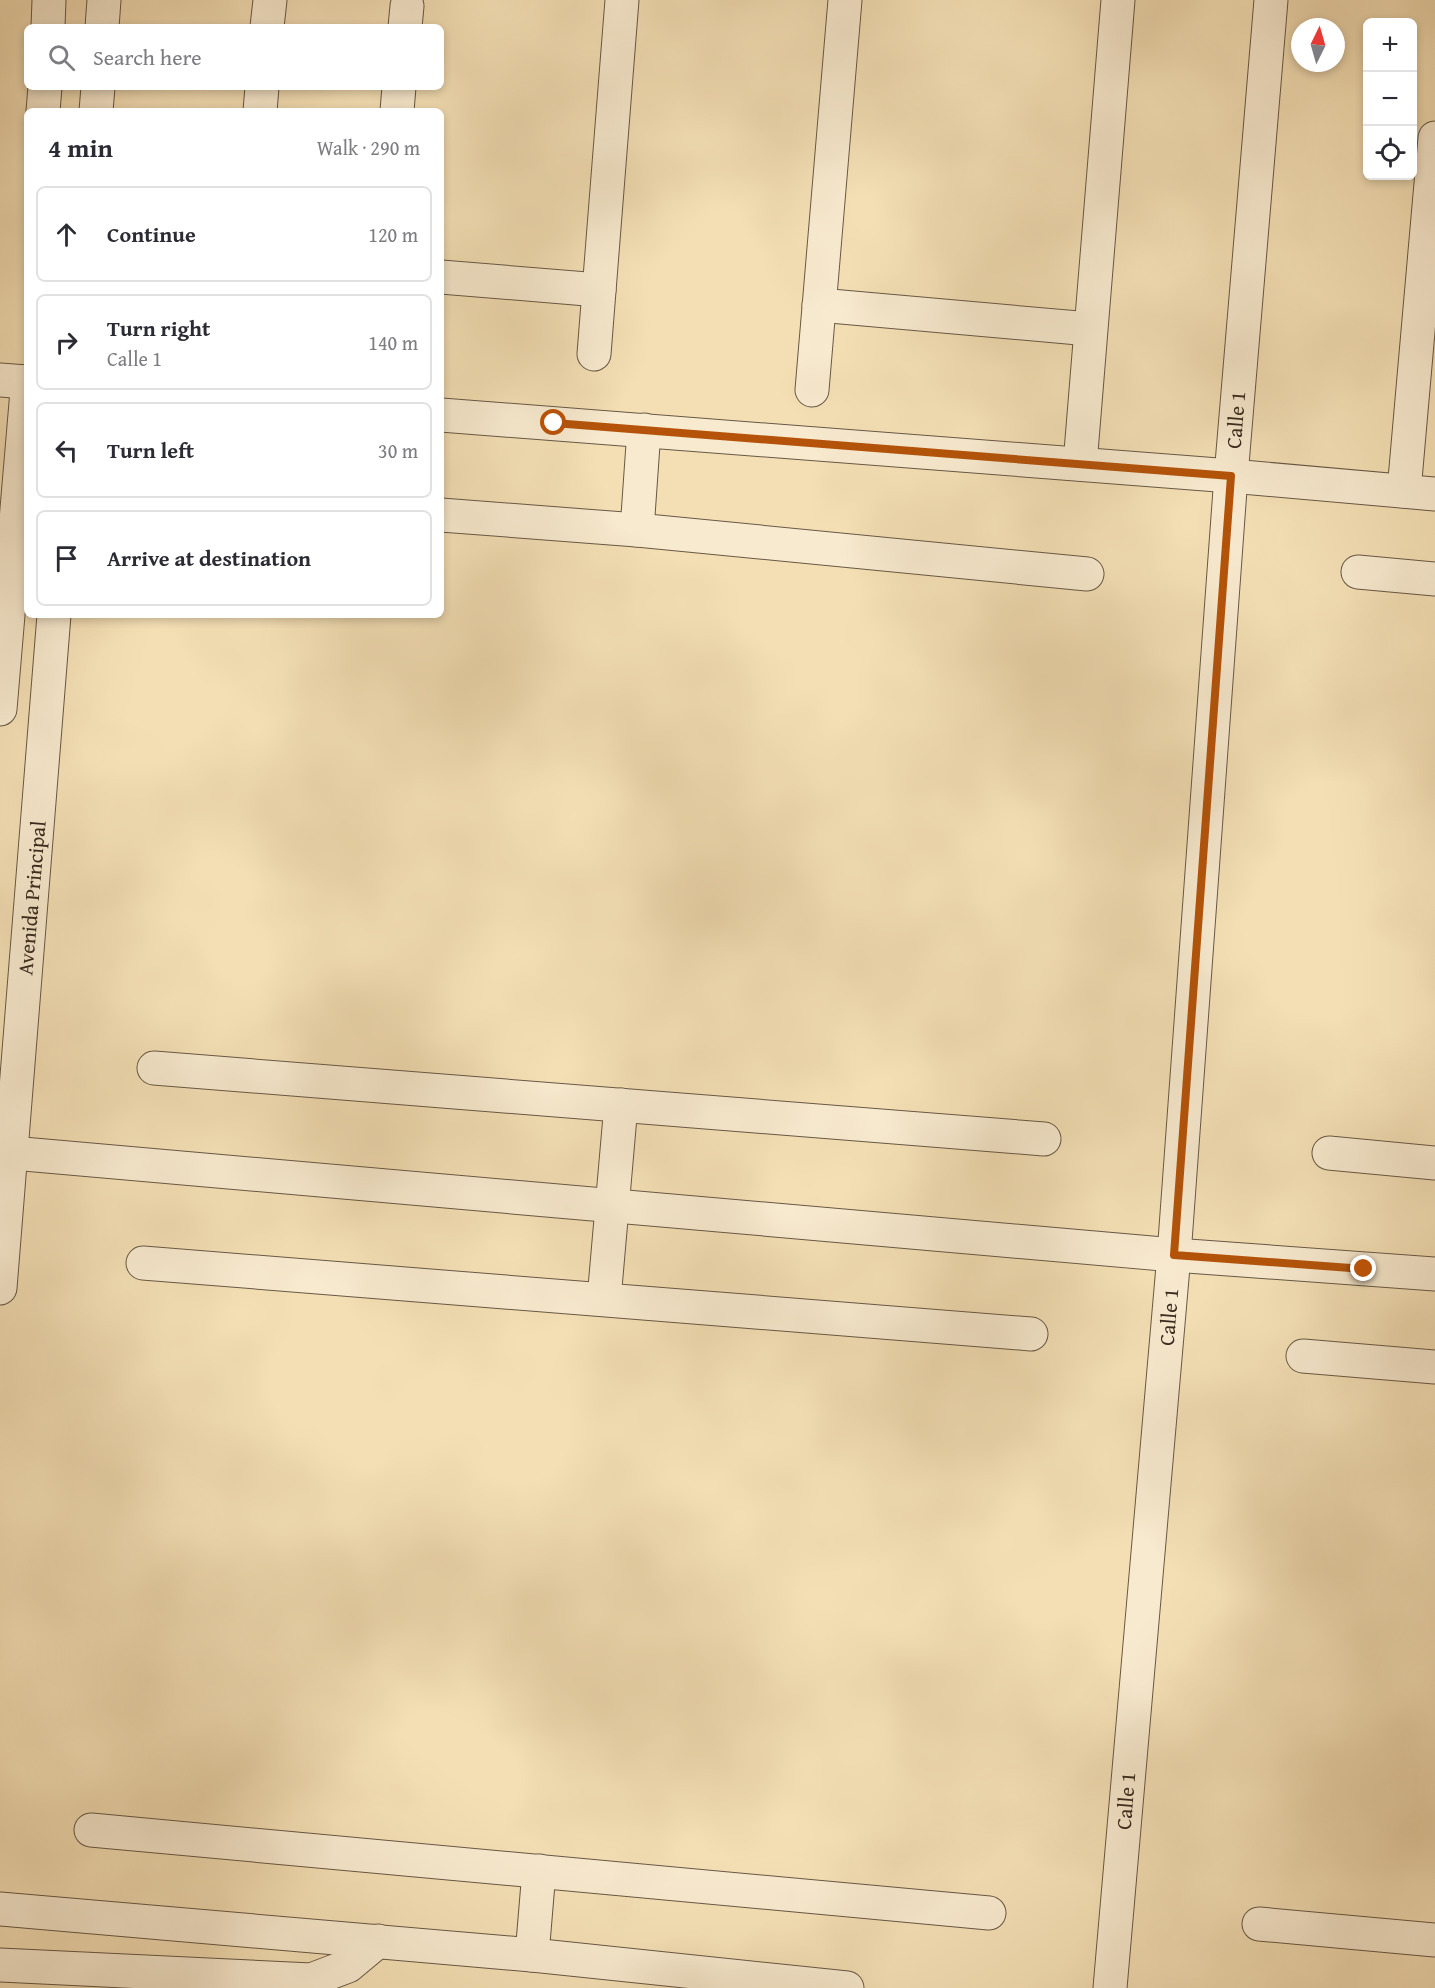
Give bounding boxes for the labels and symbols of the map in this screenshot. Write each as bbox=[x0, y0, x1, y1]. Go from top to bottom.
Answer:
north arrow bbox=[1291, 18, 1345, 72]
street label: Calle 1 bbox=[1218, 390, 1253, 450]
route start bbox=[540, 409, 566, 435]
street label: Avenida Principal bbox=[9, 819, 54, 976]
route end bbox=[1350, 1255, 1376, 1281]
street label: Calle 1 bbox=[1151, 1287, 1186, 1347]
street label: Calle 1 bbox=[1108, 1771, 1143, 1831]

